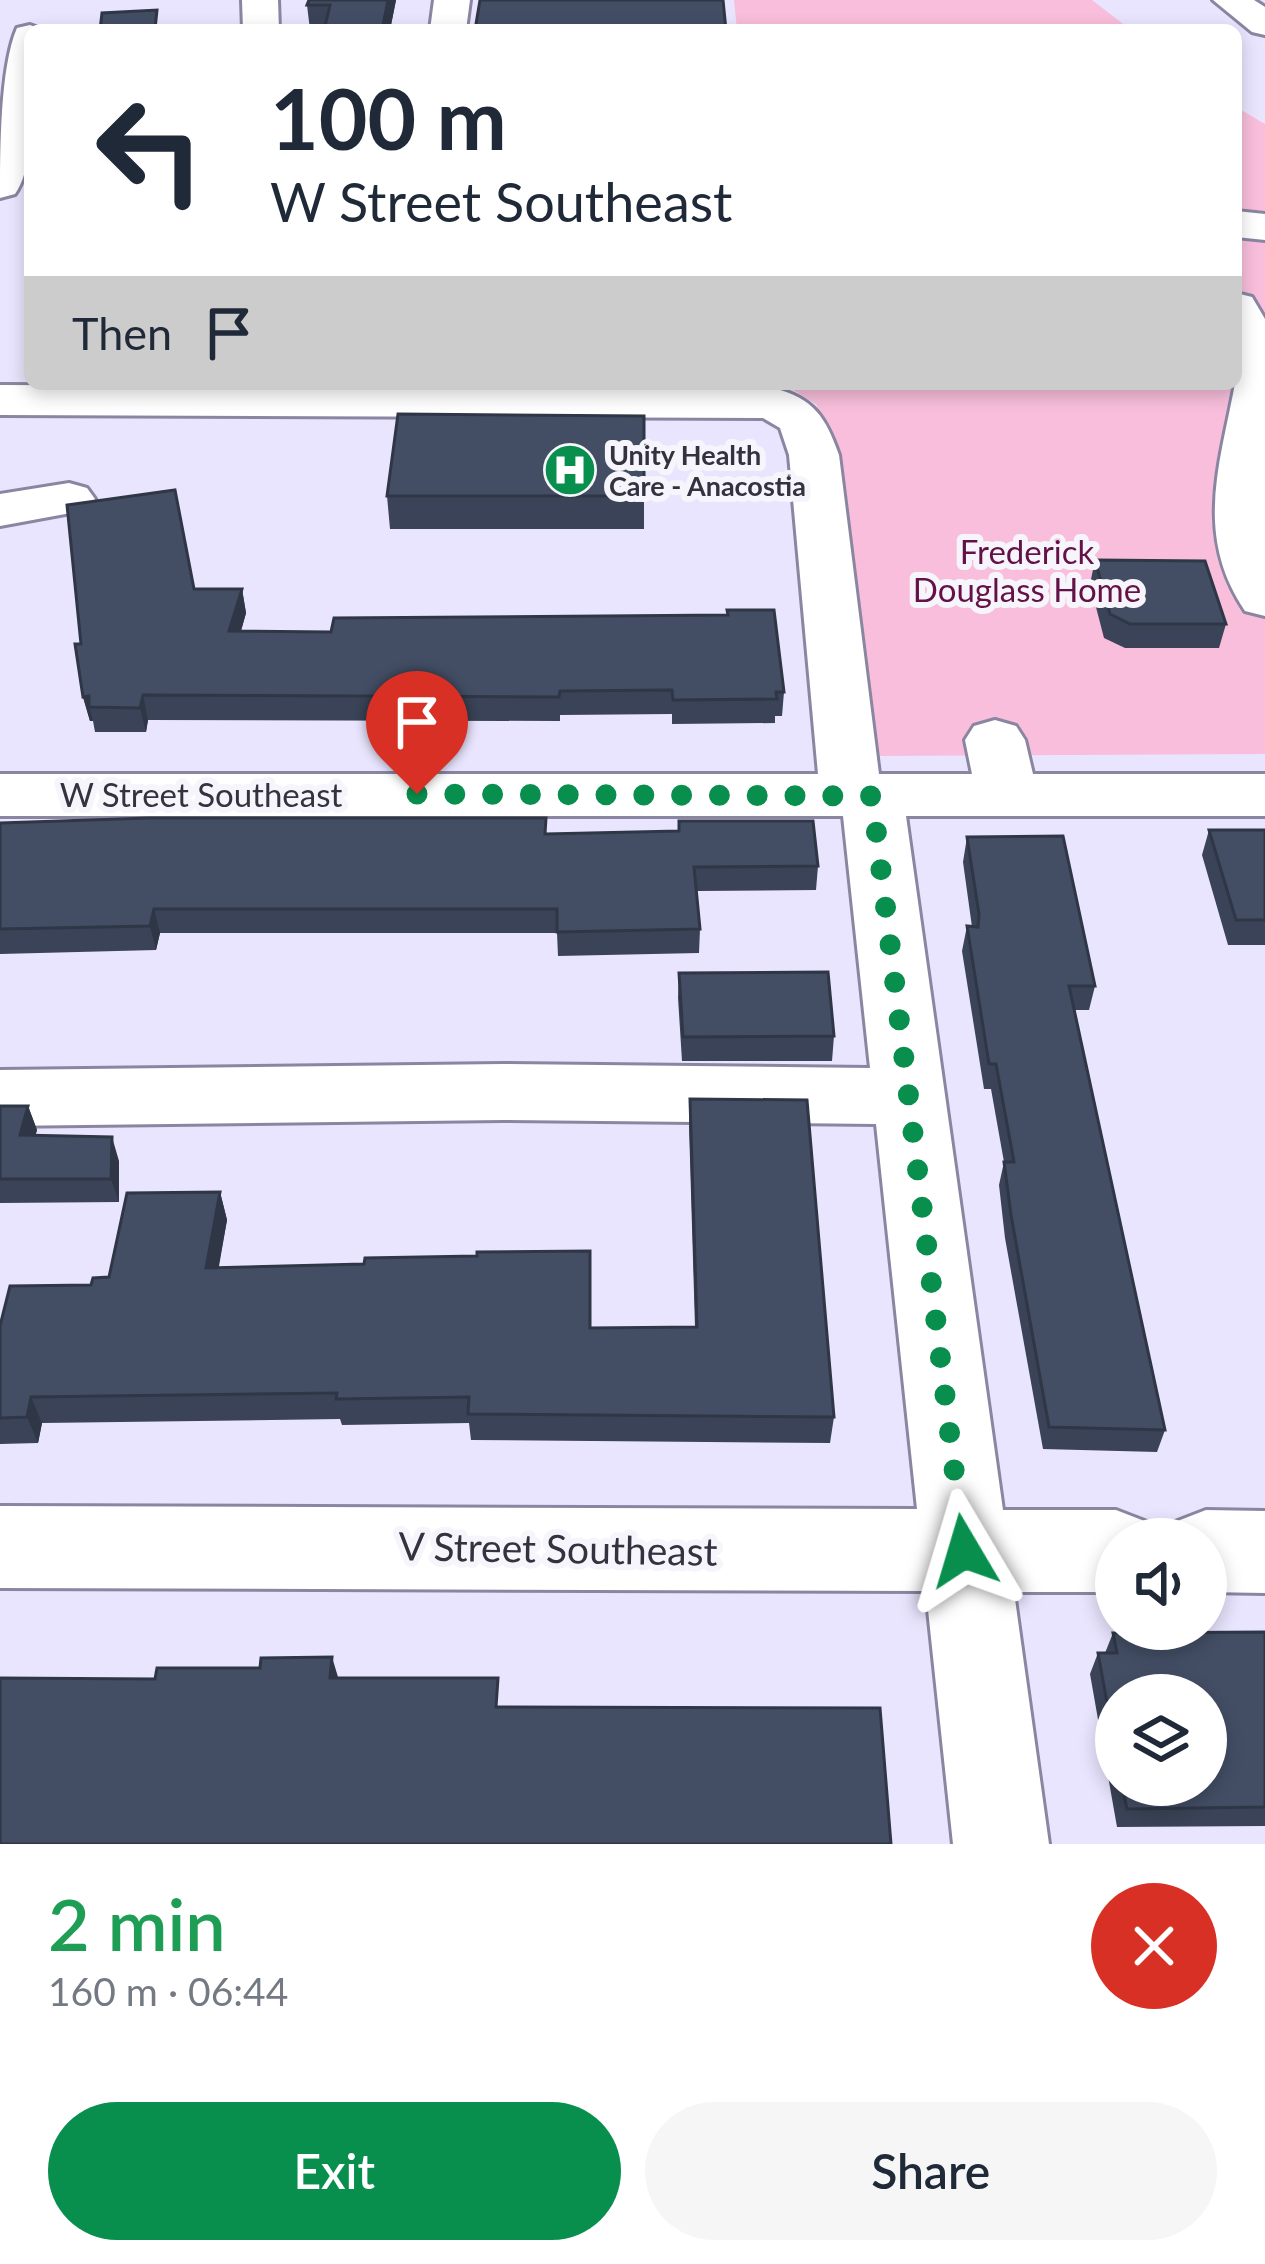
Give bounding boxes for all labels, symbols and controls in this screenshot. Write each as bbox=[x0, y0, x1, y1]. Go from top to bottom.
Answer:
text: 100 m bbox=[270, 67, 507, 168]
icon: left bbox=[72, 72, 228, 228]
text: W Street Southeast bbox=[270, 169, 732, 234]
icon: arrive bbox=[196, 300, 262, 366]
text: Then bbox=[72, 306, 172, 360]
place label: Unity Health Care - Anacostia bbox=[609, 438, 806, 502]
hospital icon: Unity Health Care - Anacostia bbox=[542, 442, 598, 498]
park label: Frederick Douglass Home bbox=[913, 531, 1141, 609]
pin bbox=[366, 671, 468, 794]
icon: arrive bbox=[384, 689, 450, 755]
street label: W Street Southeast bbox=[60, 774, 342, 814]
position arrow bbox=[901, 1488, 1027, 1614]
map controls bbox=[1095, 1518, 1227, 1806]
button: sound bbox=[1095, 1518, 1227, 1650]
street label: V Street Southeast bbox=[398, 1522, 718, 1574]
button: layers bbox=[1095, 1674, 1227, 1806]
text: 2 min bbox=[48, 1880, 226, 1966]
button: close bbox=[1091, 1883, 1217, 2009]
text: 160 m · 06:44 bbox=[48, 1968, 288, 2014]
button: Exit bbox=[48, 2102, 621, 2240]
button: Share bbox=[645, 2102, 1217, 2240]

